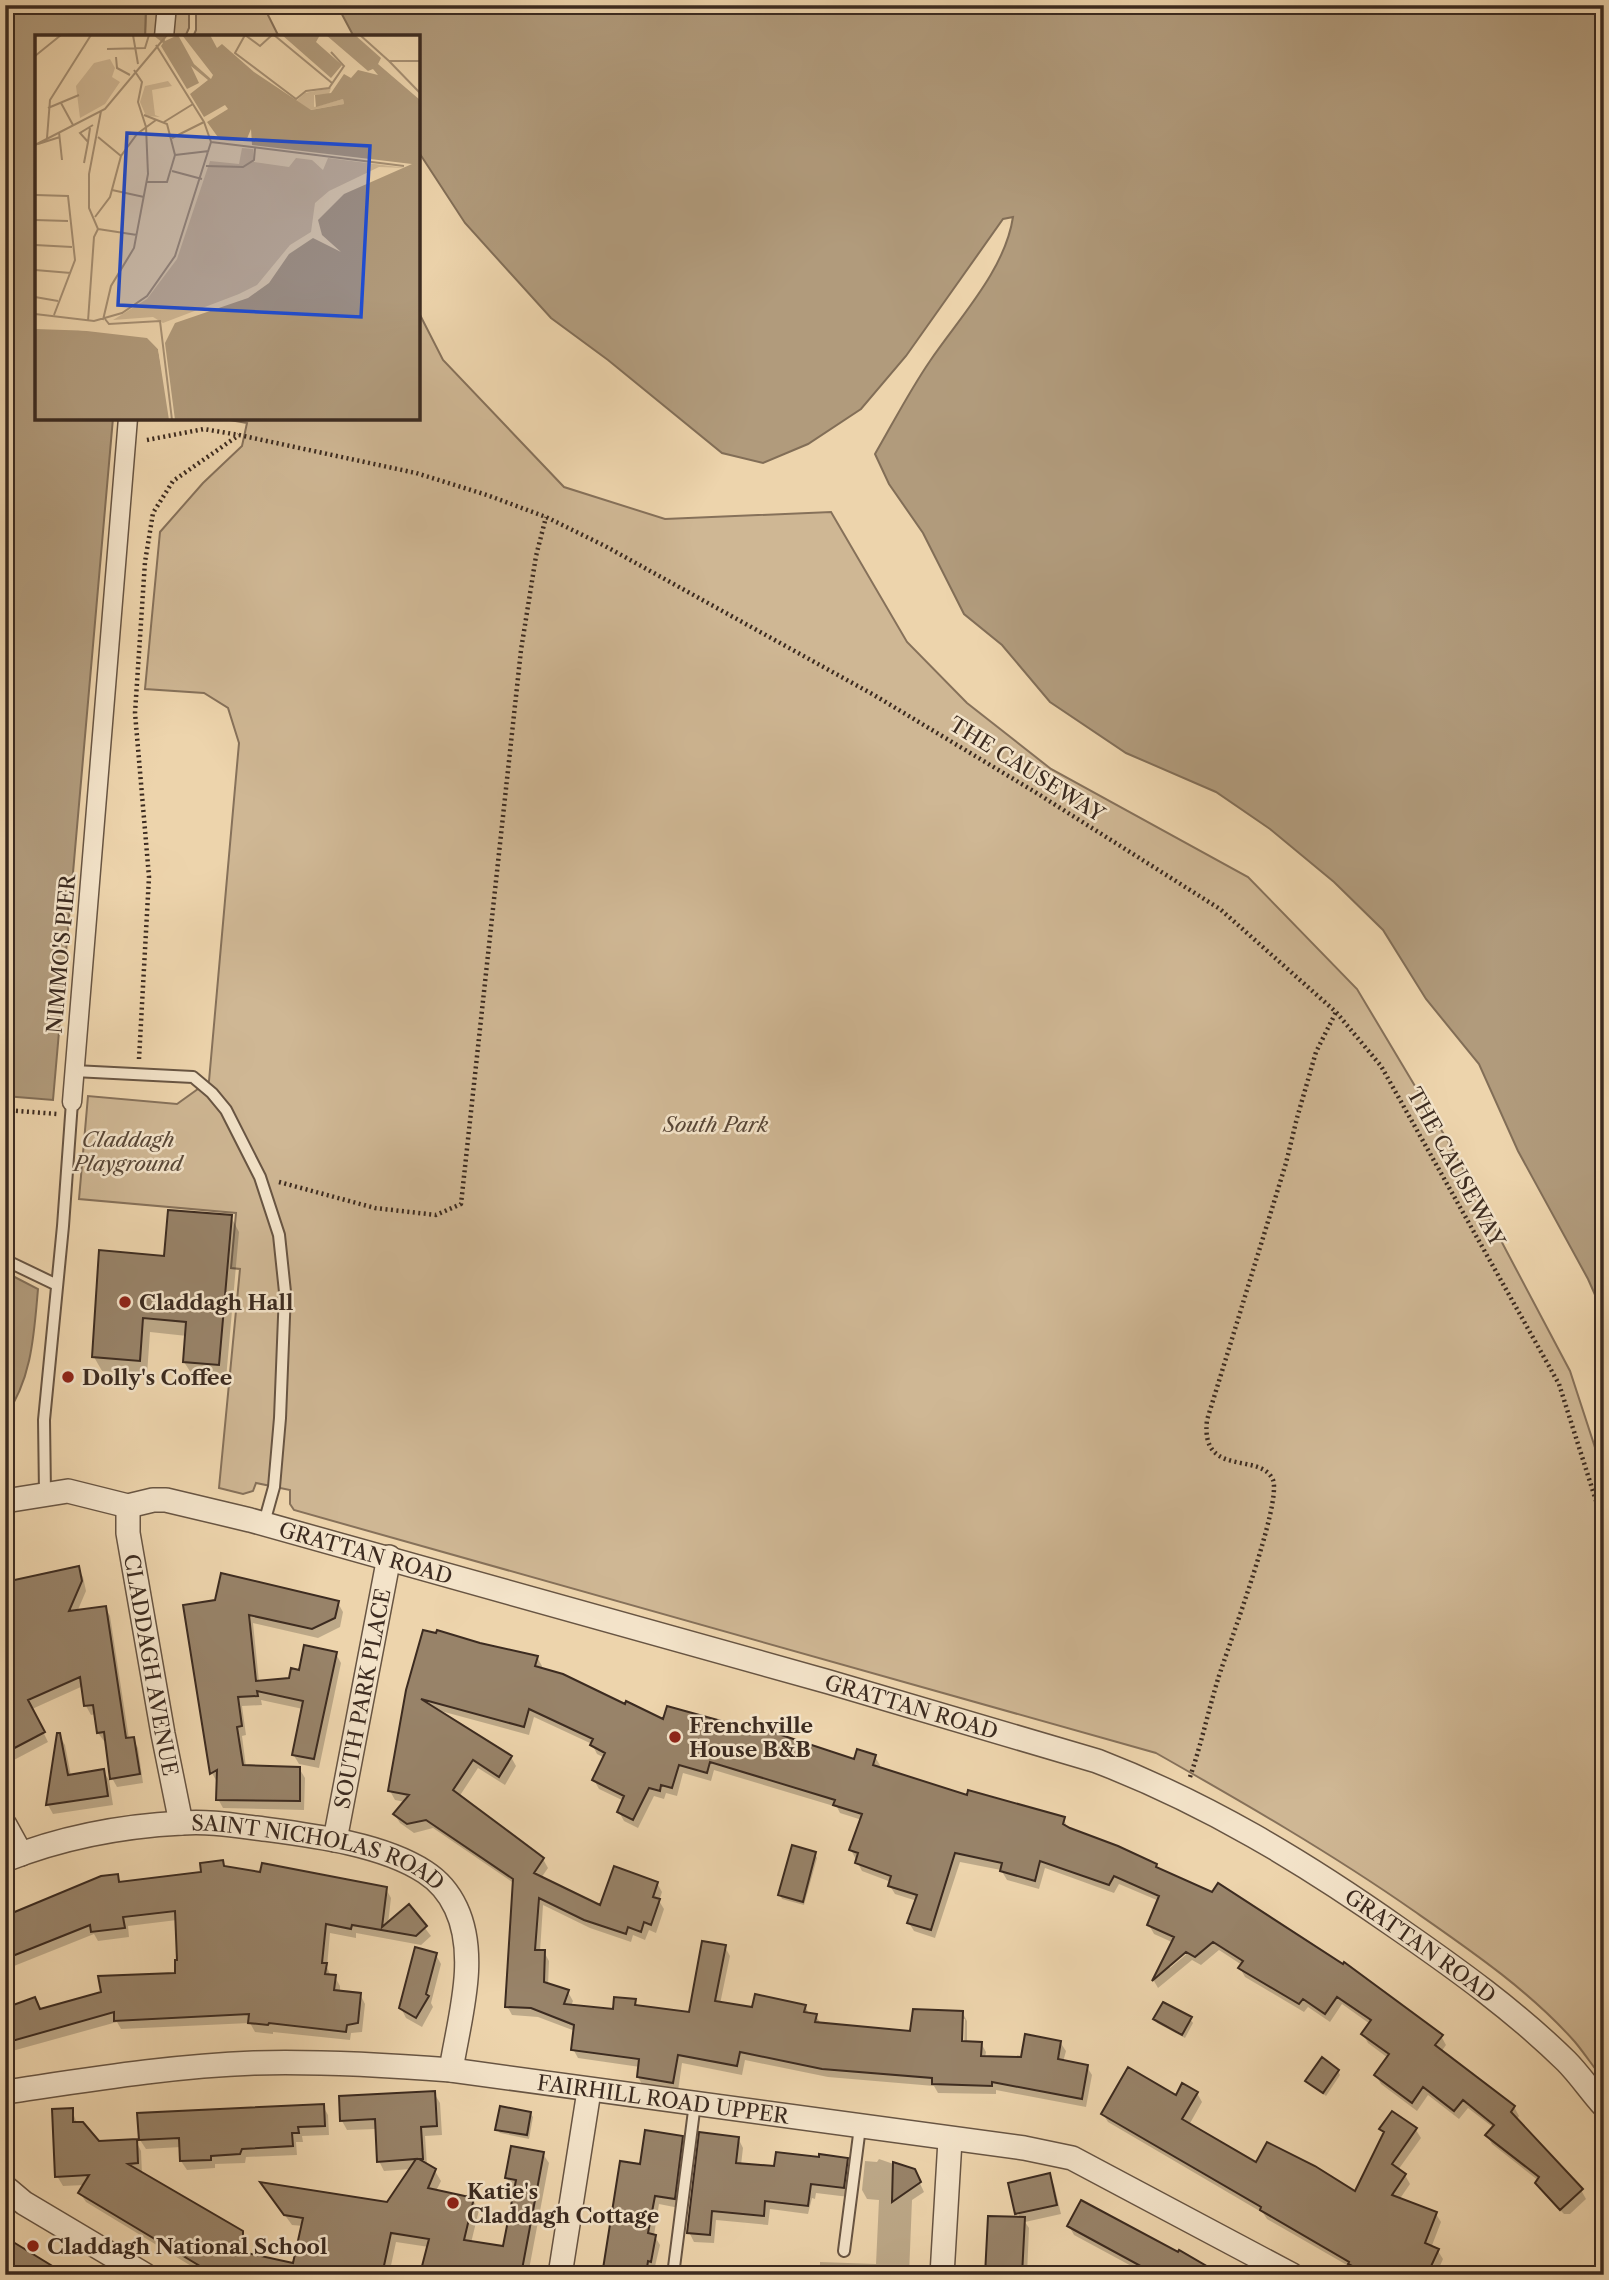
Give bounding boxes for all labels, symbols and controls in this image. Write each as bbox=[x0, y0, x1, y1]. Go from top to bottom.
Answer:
inset map bbox=[35, 35, 420, 420]
street label: THE CAUSEWAY bbox=[945, 711, 1110, 827]
street label: NIMMO'S PIER bbox=[42, 872, 81, 1034]
street label: THE CAUSEWAY bbox=[1402, 1083, 1511, 1252]
park label: South Park bbox=[662, 1112, 769, 1137]
park label: Claddagh Playground bbox=[71, 1127, 185, 1176]
place label: Claddagh Hall bbox=[139, 1290, 293, 1315]
marker: Claddagh Hall bbox=[117, 1294, 133, 1310]
place label: Dolly's Coffee bbox=[82, 1365, 232, 1390]
marker: Dolly's Coffee bbox=[60, 1369, 76, 1385]
street label: GRATTAN ROAD bbox=[276, 1516, 456, 1589]
street label: CLADDAGH AVENUE bbox=[119, 1552, 184, 1778]
street label: SOUTH PARK PLACE bbox=[329, 1586, 395, 1811]
street label: GRATTAN ROAD bbox=[822, 1669, 1001, 1744]
place label: Frenchville House B&B bbox=[689, 1713, 813, 1762]
marker: Frenchville House B&B bbox=[667, 1729, 683, 1745]
street label: SAINT NICHOLAS ROAD bbox=[191, 1810, 450, 1895]
street label: GRATTAN ROAD bbox=[1341, 1883, 1501, 2008]
street label: FAIRHILL ROAD UPPER bbox=[536, 2069, 792, 2129]
place label: Katie's Claddagh Cottage bbox=[467, 2179, 659, 2228]
marker: Katie's Claddagh Cottage bbox=[445, 2195, 461, 2211]
place label: Claddagh National School bbox=[47, 2234, 327, 2259]
marker: Claddagh National School bbox=[25, 2238, 41, 2254]

